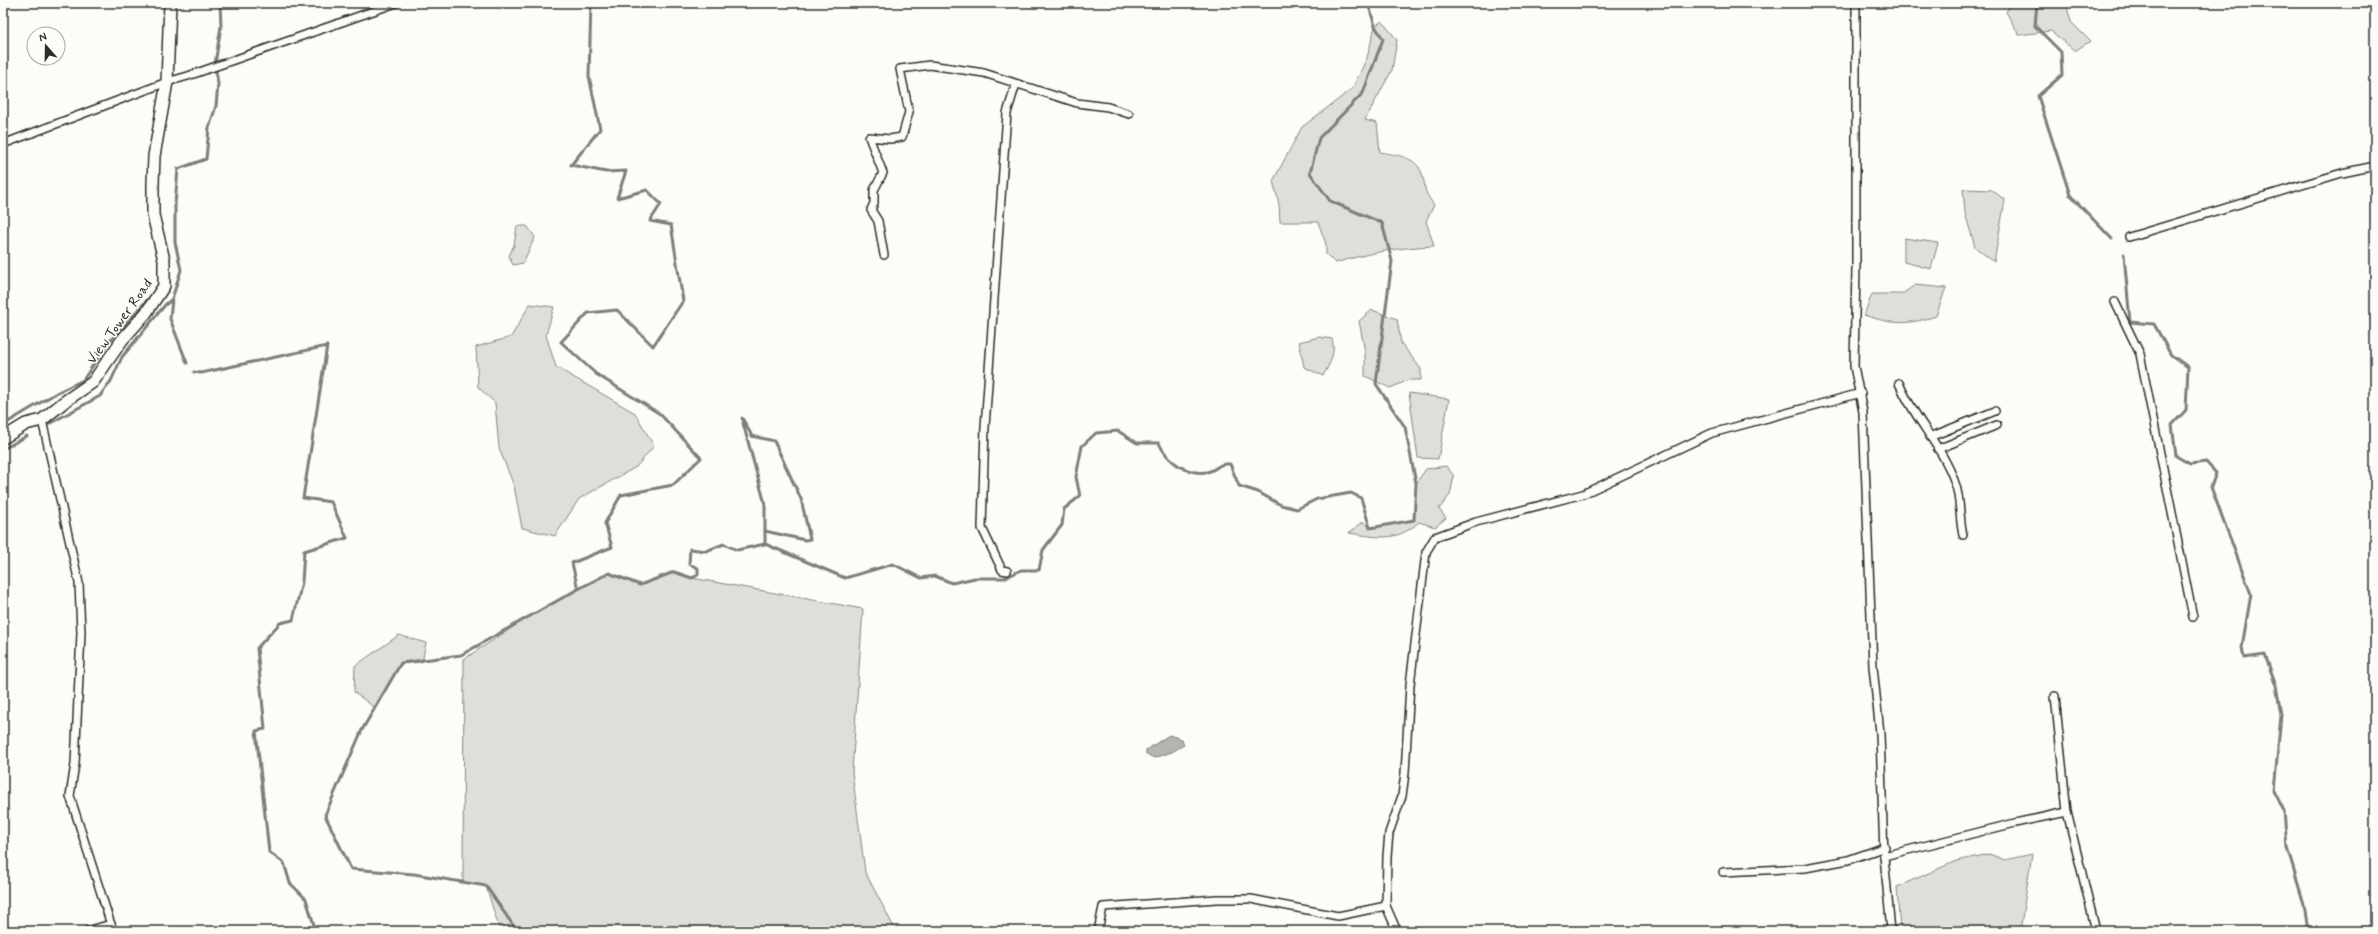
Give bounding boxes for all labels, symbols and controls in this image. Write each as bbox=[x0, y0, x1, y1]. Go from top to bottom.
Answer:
north arrow bbox=[26, 26, 66, 66]
text: N bbox=[37, 30, 49, 45]
street label: View Tower Road bbox=[83, 275, 157, 368]

